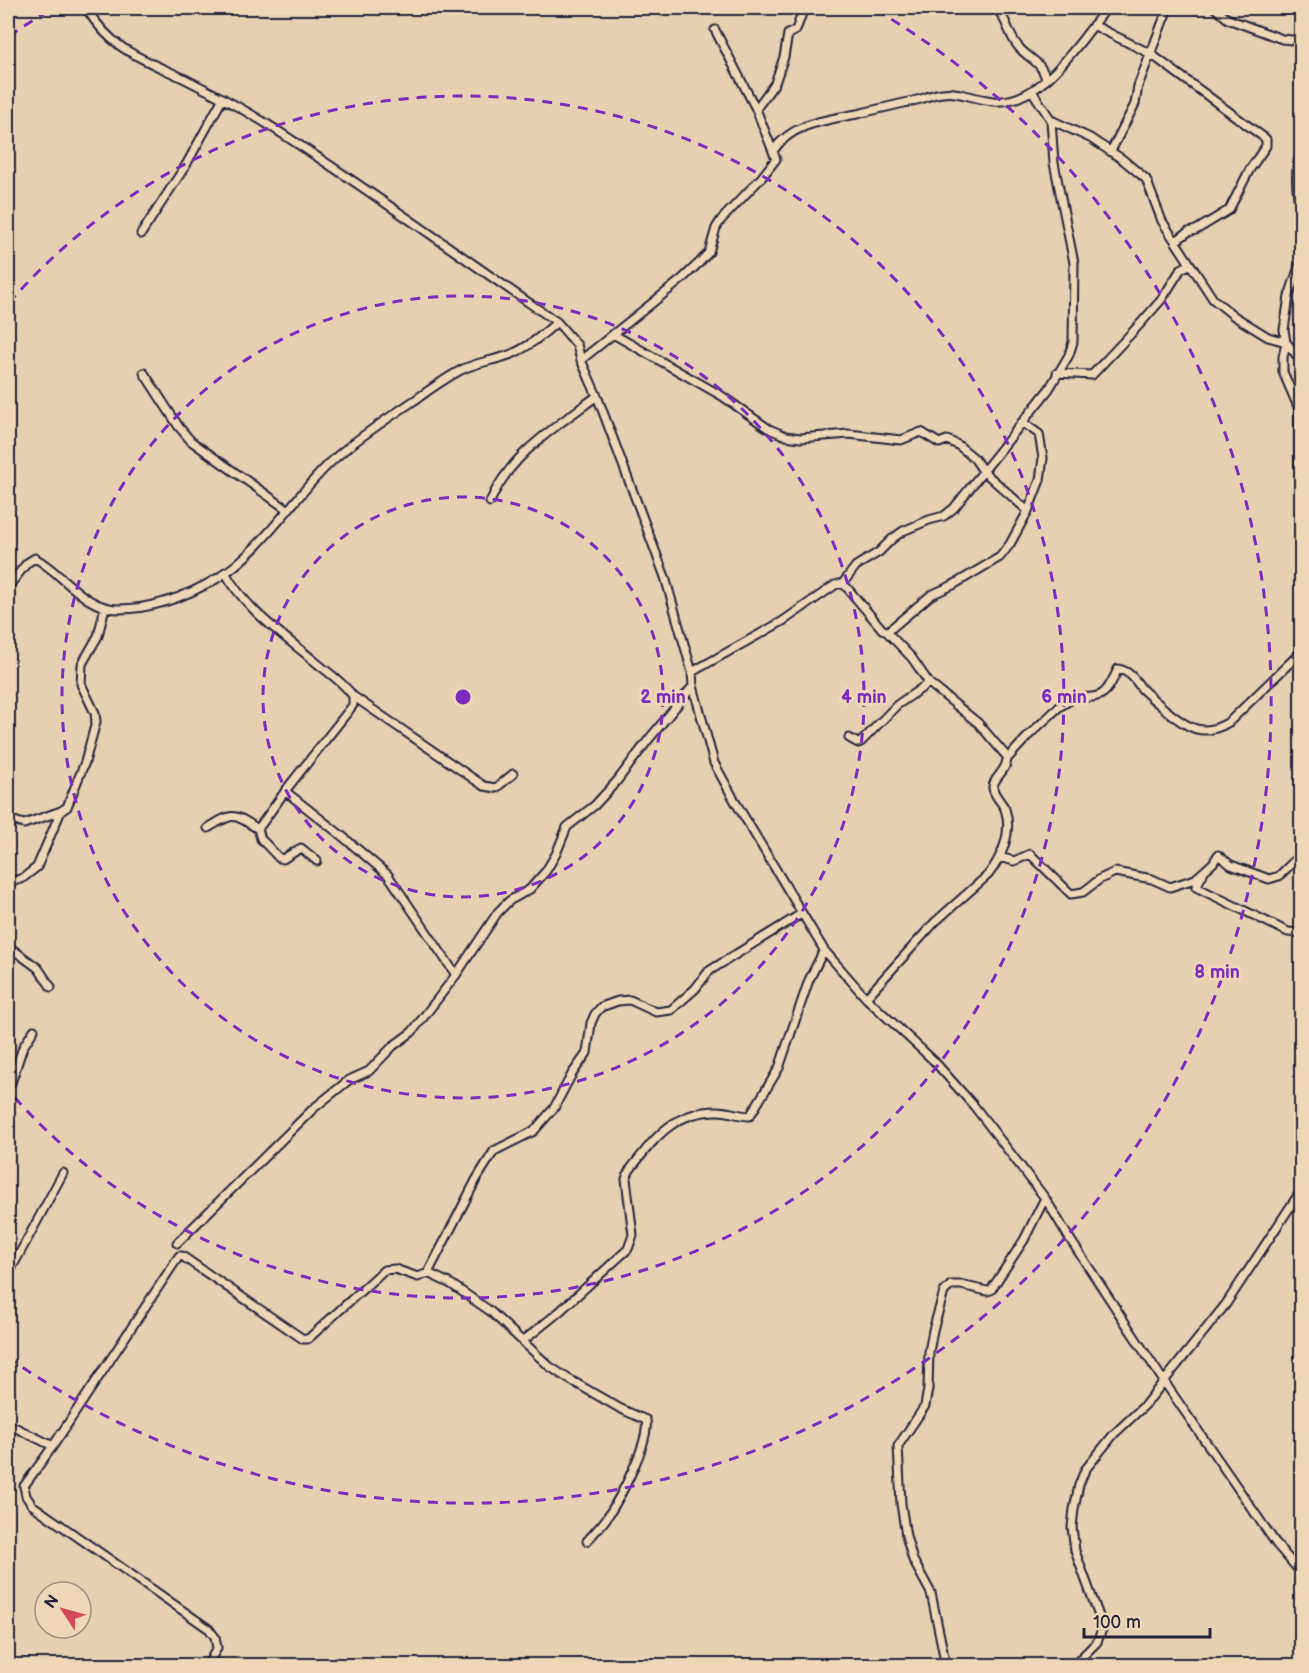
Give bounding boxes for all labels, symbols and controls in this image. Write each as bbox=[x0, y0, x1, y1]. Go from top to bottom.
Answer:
centre of rings bbox=[453, 687, 473, 707]
text: 2 min bbox=[640, 687, 686, 708]
text: 4 min bbox=[841, 687, 887, 708]
text: 6 min bbox=[1041, 687, 1087, 708]
text: 8 min bbox=[1194, 962, 1240, 983]
north arrow bbox=[33, 1580, 93, 1640]
text: N bbox=[41, 1592, 63, 1613]
scale bar bbox=[1084, 1601, 1210, 1639]
text: 100 m bbox=[1093, 1612, 1141, 1633]

